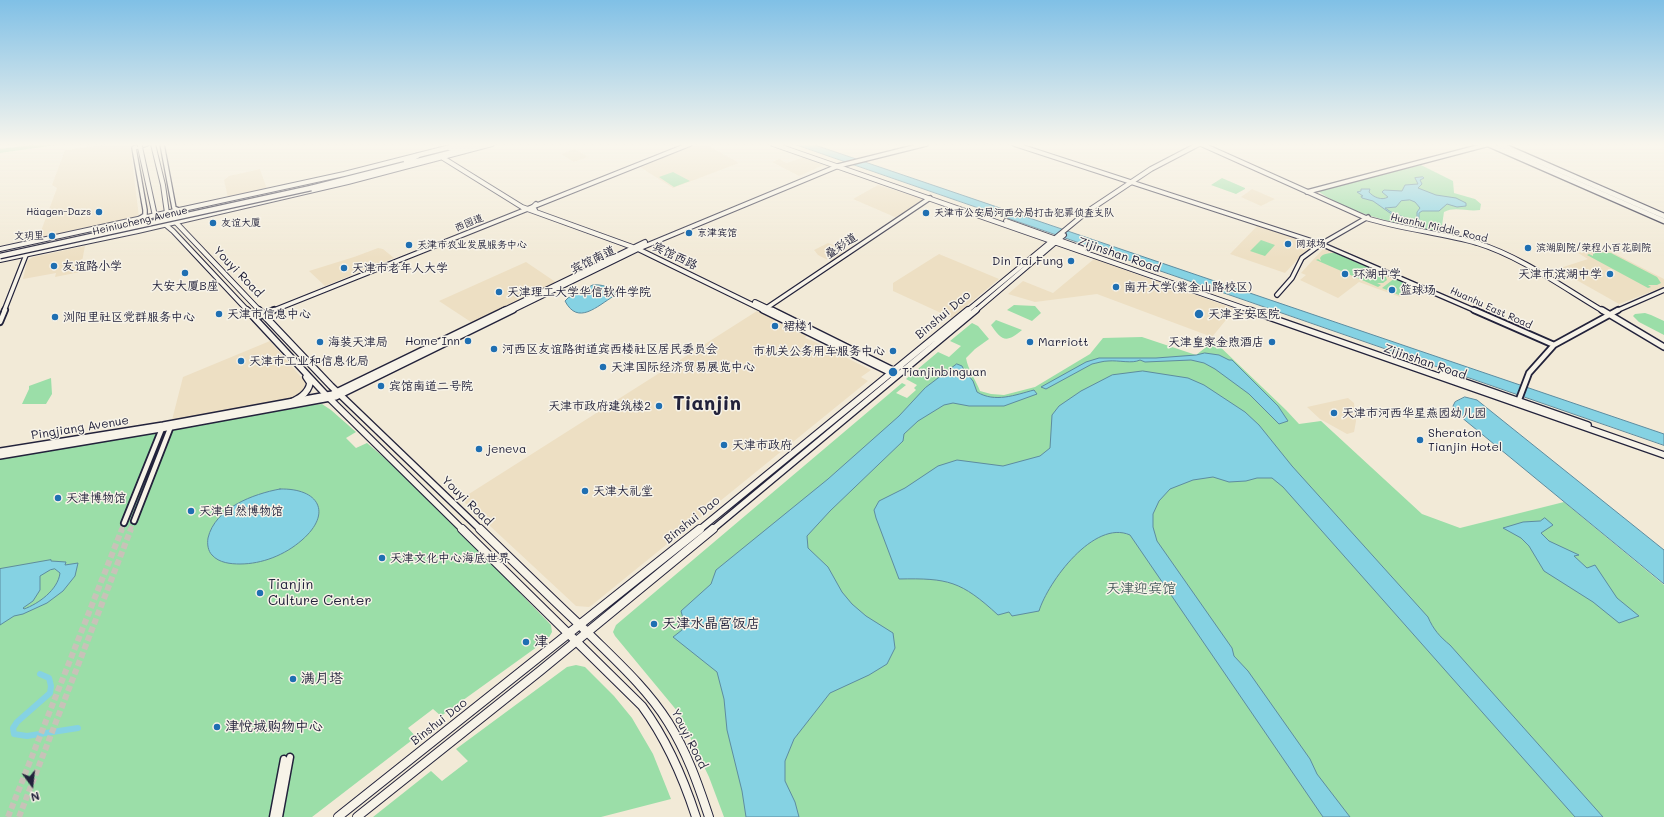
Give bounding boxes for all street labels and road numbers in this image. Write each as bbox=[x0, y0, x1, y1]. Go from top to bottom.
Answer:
street label: Heiniucheng Avenue bbox=[91, 204, 189, 238]
street label: Huanhu Middle Road bbox=[1389, 211, 1489, 245]
street label: 西园道 bbox=[453, 212, 485, 234]
street label: 叠彩道 bbox=[822, 230, 860, 262]
street label: Zijinshan Road bbox=[1076, 234, 1162, 276]
street label: 宾馆西路 bbox=[650, 239, 700, 273]
street label: 宾馆南道 bbox=[568, 243, 618, 277]
street label: Youyi Road bbox=[210, 244, 266, 300]
street label: Huanhu East Road bbox=[1448, 285, 1534, 331]
street label: Binshui Dao bbox=[913, 288, 973, 342]
street label: Zijinshan Road bbox=[1382, 341, 1468, 383]
street label: Pingjiang Avenue bbox=[30, 413, 130, 443]
street label: Youyi Road bbox=[439, 473, 495, 529]
street label: Binshui Dao bbox=[661, 493, 723, 547]
street label: Binshui Dao bbox=[408, 696, 470, 748]
street label: Youyi Road bbox=[668, 707, 710, 771]

